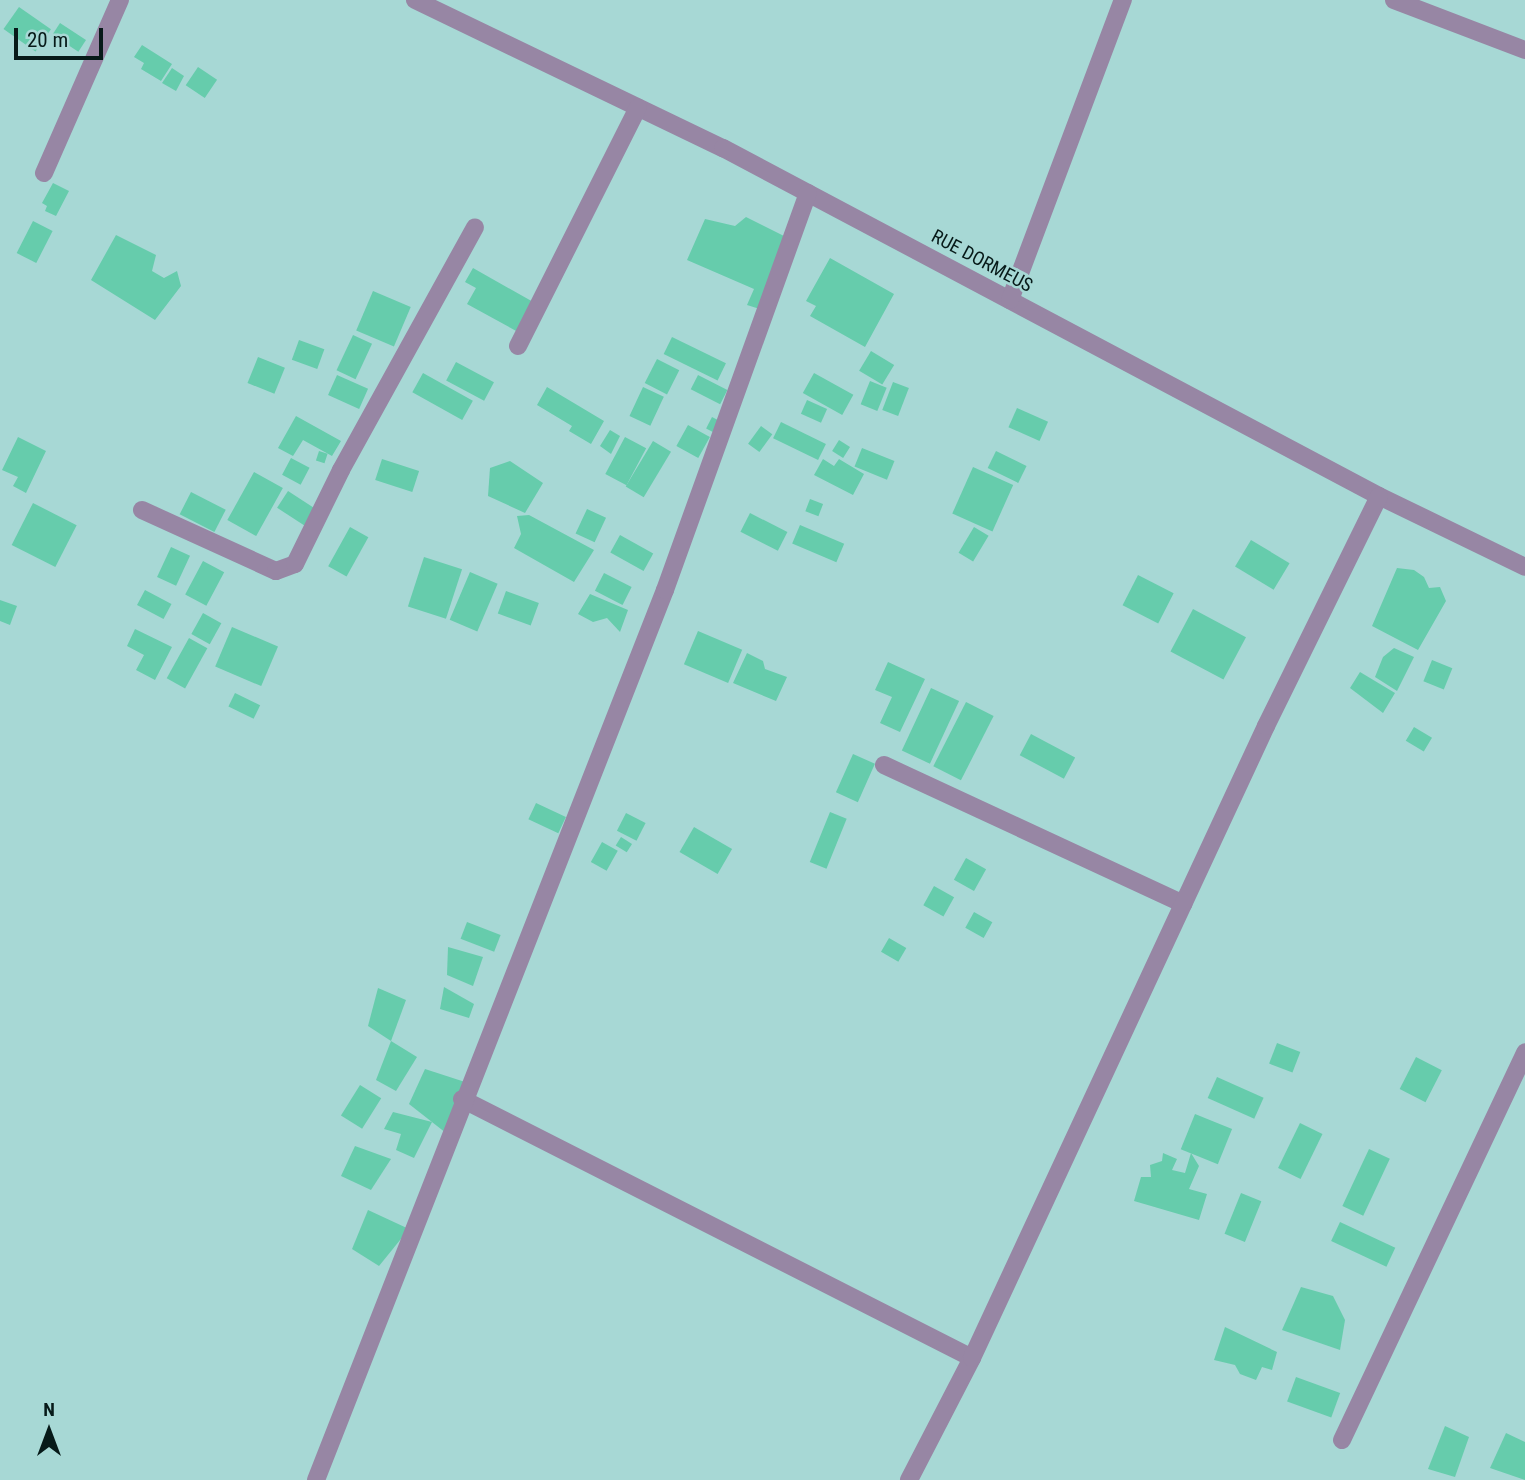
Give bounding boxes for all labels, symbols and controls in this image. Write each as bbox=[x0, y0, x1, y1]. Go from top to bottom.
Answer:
scale bar bbox=[18, 14, 107, 58]
text: 20 m bbox=[27, 28, 68, 52]
street label: RUE DORMEUS bbox=[928, 225, 1036, 297]
north arrow bbox=[14, 1396, 84, 1466]
text: N bbox=[43, 1398, 55, 1421]

